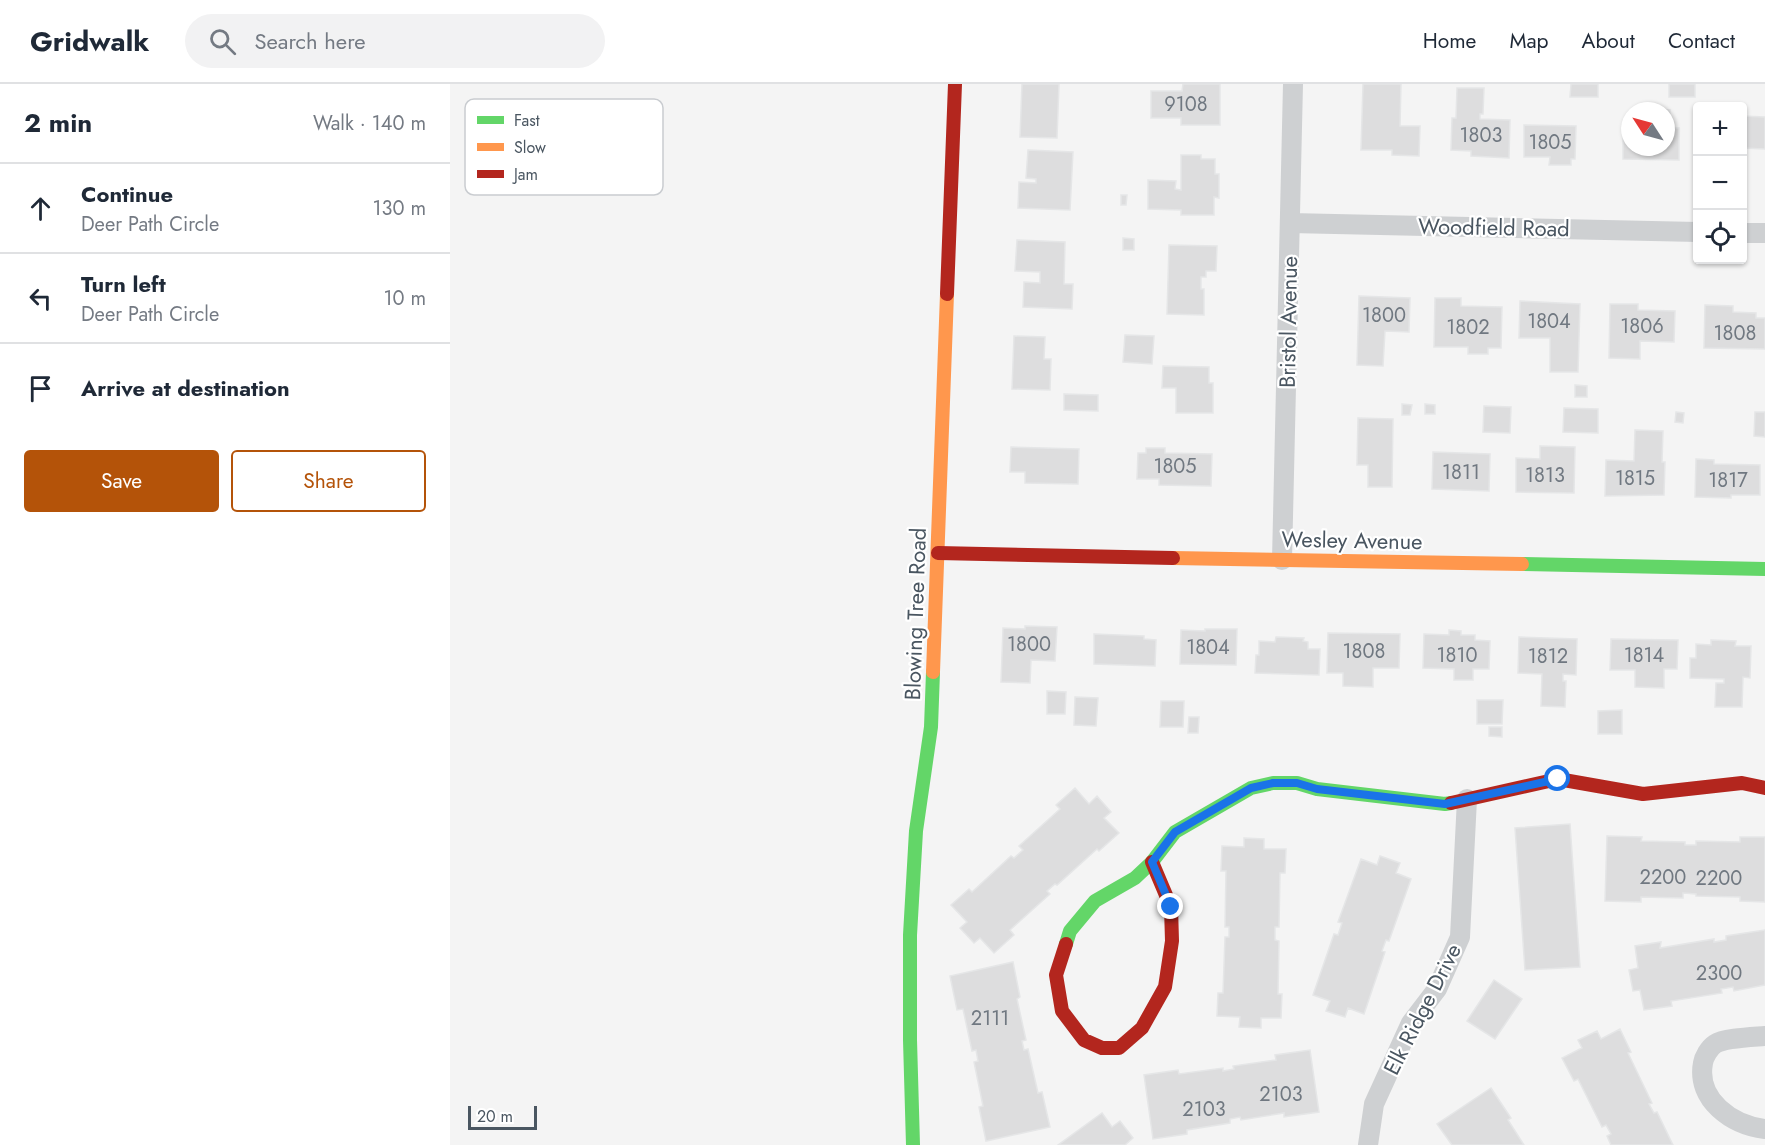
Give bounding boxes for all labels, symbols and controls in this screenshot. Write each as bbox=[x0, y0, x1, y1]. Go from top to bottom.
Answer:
search box bbox=[185, 14, 605, 68]
text: Gridwalk bbox=[30, 21, 149, 62]
icon: search bbox=[206, 25, 239, 58]
text: Search here bbox=[254, 25, 366, 57]
text: Home bbox=[1423, 26, 1476, 56]
text: Map bbox=[1509, 26, 1549, 56]
text: About bbox=[1582, 26, 1635, 56]
text: Contact bbox=[1668, 26, 1735, 56]
house number: 9108 bbox=[1164, 90, 1208, 119]
legend bbox=[465, 99, 663, 195]
north arrow bbox=[1621, 102, 1675, 156]
map controls bbox=[1693, 102, 1747, 264]
button: + bbox=[1693, 102, 1747, 156]
text: 2 min bbox=[24, 104, 92, 142]
text: Walk · 140 m bbox=[313, 109, 426, 138]
text: Fast bbox=[514, 109, 540, 132]
house number: 1803 bbox=[1460, 121, 1502, 150]
house number: 1805 bbox=[1528, 128, 1572, 157]
text: Slow bbox=[514, 136, 546, 159]
button: − bbox=[1693, 156, 1747, 210]
text: Jam bbox=[512, 163, 538, 186]
text: Continue bbox=[81, 178, 173, 210]
icon: ahead bbox=[24, 192, 57, 225]
text: 130 m bbox=[372, 194, 426, 223]
text: Deer Path Circle bbox=[81, 210, 219, 239]
street label: Woodfield Road bbox=[1418, 210, 1570, 244]
button: locate bbox=[1693, 210, 1747, 264]
street label: Bristol Avenue bbox=[1271, 256, 1305, 388]
text: Turn left bbox=[81, 268, 166, 300]
icon: left bbox=[24, 282, 57, 315]
text: 10 m bbox=[383, 284, 426, 313]
text: Deer Path Circle bbox=[81, 300, 219, 329]
house number: 1800 bbox=[1362, 301, 1406, 330]
house number: 1804 bbox=[1527, 307, 1571, 336]
house number: 1806 bbox=[1620, 312, 1664, 341]
house number: 1802 bbox=[1446, 313, 1490, 342]
house number: 1808 bbox=[1714, 319, 1756, 348]
icon: arrive bbox=[24, 372, 57, 405]
text: Arrive at destination bbox=[81, 372, 290, 404]
button: Save bbox=[24, 450, 219, 512]
button: Share bbox=[231, 450, 426, 512]
house number: 1805 bbox=[1153, 452, 1197, 481]
house number: 1811 bbox=[1442, 458, 1480, 487]
house number: 1813 bbox=[1525, 461, 1565, 490]
house number: 1815 bbox=[1615, 464, 1655, 493]
house number: 1817 bbox=[1708, 466, 1748, 495]
street label: Wesley Avenue bbox=[1281, 523, 1423, 557]
street label: Blowing Tree Road bbox=[896, 527, 934, 701]
house number: 1800 bbox=[1007, 630, 1051, 659]
house number: 1804 bbox=[1186, 633, 1230, 662]
house number: 1808 bbox=[1343, 637, 1385, 666]
house number: 1810 bbox=[1437, 641, 1477, 670]
house number: 1814 bbox=[1624, 641, 1665, 670]
house number: 1812 bbox=[1528, 642, 1568, 671]
route start bbox=[1544, 765, 1570, 791]
house number: 2200 bbox=[1640, 863, 1686, 892]
house number: 2200 bbox=[1696, 864, 1742, 893]
route end bbox=[1157, 893, 1183, 919]
street label: Elk Ridge Drive bbox=[1375, 938, 1469, 1080]
house number: 2300 bbox=[1696, 959, 1742, 988]
house number: 2111 bbox=[971, 1004, 1009, 1033]
house number: 2103 bbox=[1259, 1080, 1303, 1109]
house number: 2103 bbox=[1182, 1095, 1226, 1124]
scale bar bbox=[468, 1103, 537, 1130]
text: 20 m bbox=[477, 1105, 513, 1128]

